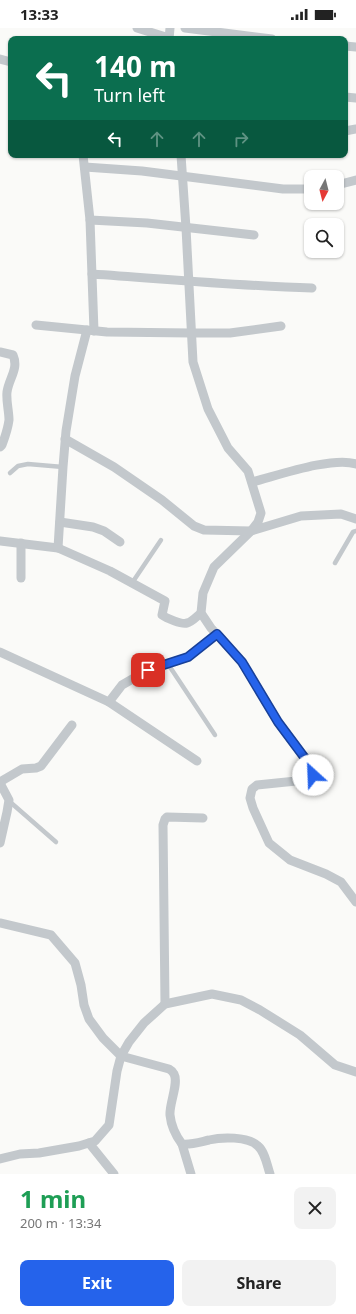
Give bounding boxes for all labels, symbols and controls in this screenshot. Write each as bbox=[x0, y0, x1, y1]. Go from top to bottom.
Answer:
text: 13:33 bbox=[20, 4, 59, 24]
text: 140 m bbox=[94, 47, 177, 85]
icon: left bbox=[28, 52, 80, 104]
text: Turn left bbox=[94, 83, 165, 107]
icon: left bbox=[104, 128, 126, 150]
icon: ahead bbox=[146, 128, 168, 150]
icon: ahead bbox=[188, 128, 210, 150]
icon: right bbox=[230, 128, 252, 150]
north arrow bbox=[304, 170, 344, 210]
map controls bbox=[304, 170, 344, 258]
button: search bbox=[304, 218, 344, 258]
pin bbox=[131, 653, 165, 687]
icon: arrive bbox=[137, 659, 159, 681]
position arrow bbox=[292, 754, 334, 796]
text: 1 min bbox=[20, 1182, 86, 1215]
button: close bbox=[294, 1187, 336, 1229]
text: 200 m · 13:34 bbox=[20, 1214, 101, 1232]
button: Exit bbox=[20, 1260, 174, 1306]
button: Share bbox=[182, 1260, 336, 1306]

